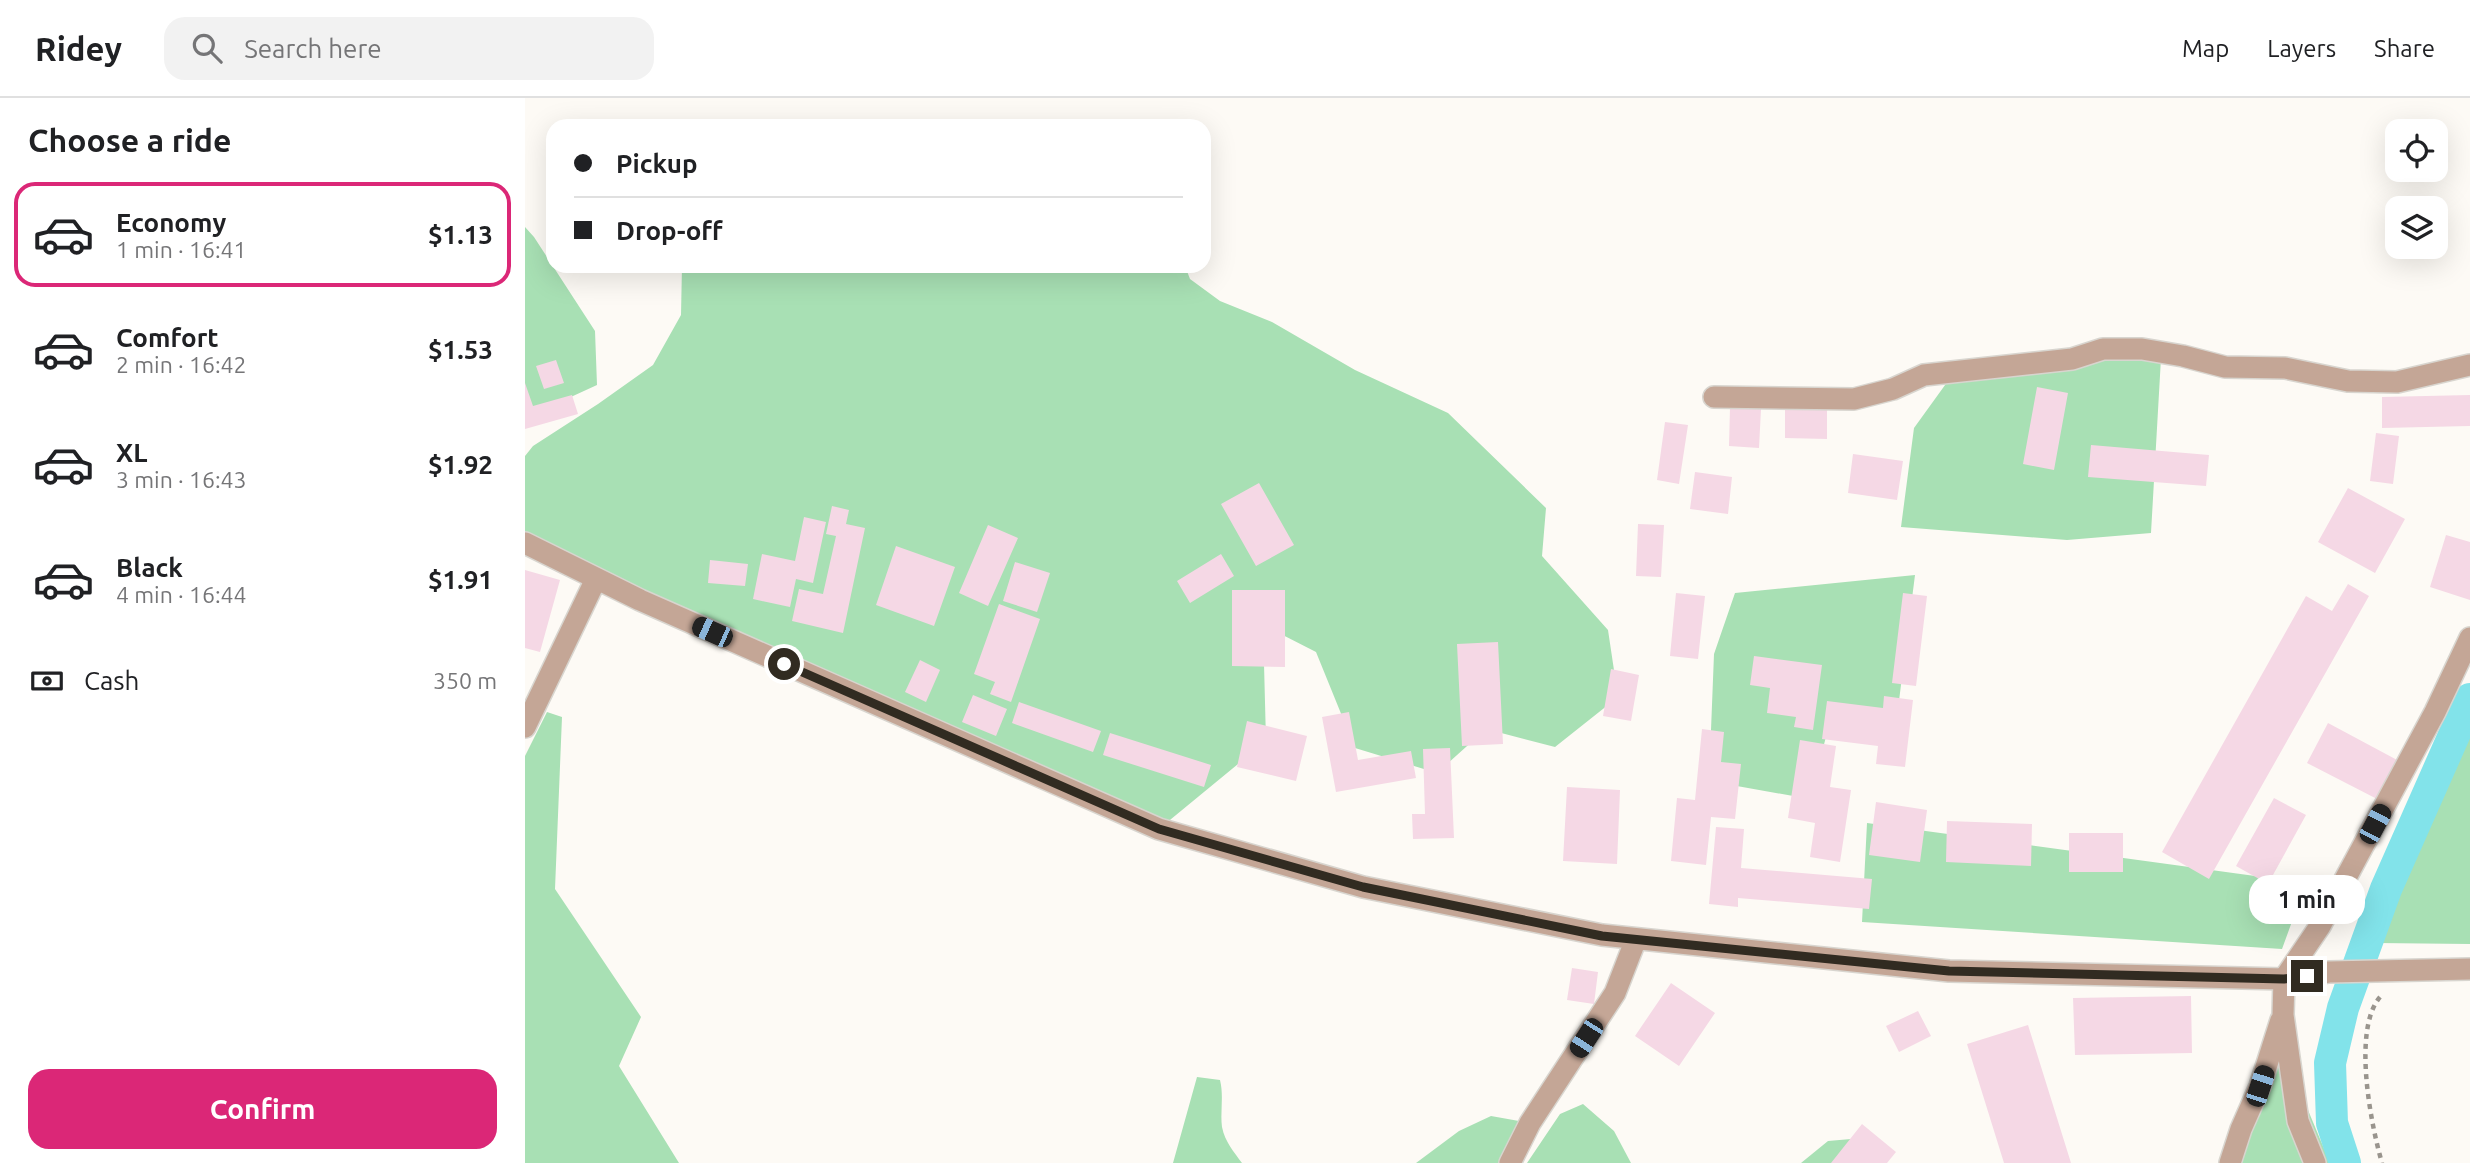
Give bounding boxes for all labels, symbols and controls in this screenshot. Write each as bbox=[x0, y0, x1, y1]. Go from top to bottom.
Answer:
search box bbox=[164, 17, 654, 80]
icon: search bbox=[188, 29, 226, 67]
text: Ridey bbox=[35, 30, 122, 67]
text: Search here bbox=[244, 34, 382, 63]
text: Map bbox=[2182, 35, 2229, 62]
text: Layers bbox=[2267, 35, 2336, 62]
text: Share bbox=[2374, 35, 2435, 62]
map controls bbox=[2385, 119, 2448, 259]
button: locate bbox=[2385, 119, 2448, 182]
text: Choose a ride bbox=[28, 122, 231, 158]
text: Pickup bbox=[616, 149, 698, 178]
button: layers bbox=[2385, 196, 2448, 259]
icon: car bbox=[32, 203, 95, 266]
text: Economy bbox=[116, 208, 226, 237]
text: Drop-off bbox=[616, 216, 723, 245]
text: $1.13 bbox=[428, 220, 493, 249]
text: 1 min · 16:41 bbox=[116, 237, 247, 262]
icon: car bbox=[32, 318, 95, 381]
text: Comfort bbox=[116, 323, 219, 352]
text: $1.53 bbox=[428, 335, 493, 364]
text: 2 min · 16:42 bbox=[116, 352, 247, 377]
icon: car bbox=[32, 433, 95, 496]
text: XL bbox=[116, 438, 147, 467]
text: $1.92 bbox=[428, 450, 493, 479]
text: 3 min · 16:43 bbox=[116, 467, 247, 492]
icon: car bbox=[32, 548, 95, 611]
text: Black bbox=[116, 553, 183, 582]
text: $1.91 bbox=[428, 565, 493, 594]
text: 4 min · 16:44 bbox=[116, 582, 247, 607]
car bbox=[689, 614, 736, 650]
route start bbox=[768, 648, 800, 680]
icon: cash bbox=[28, 662, 66, 700]
text: Cash bbox=[84, 666, 139, 695]
text: 350 m bbox=[433, 668, 497, 693]
car bbox=[2356, 801, 2395, 847]
callout: 1 min bbox=[2249, 874, 2365, 924]
text: 1 min bbox=[2278, 887, 2336, 912]
route end bbox=[2291, 960, 2323, 992]
car bbox=[1566, 1015, 1607, 1061]
car bbox=[2244, 1063, 2277, 1109]
button: Confirm bbox=[28, 1069, 497, 1149]

